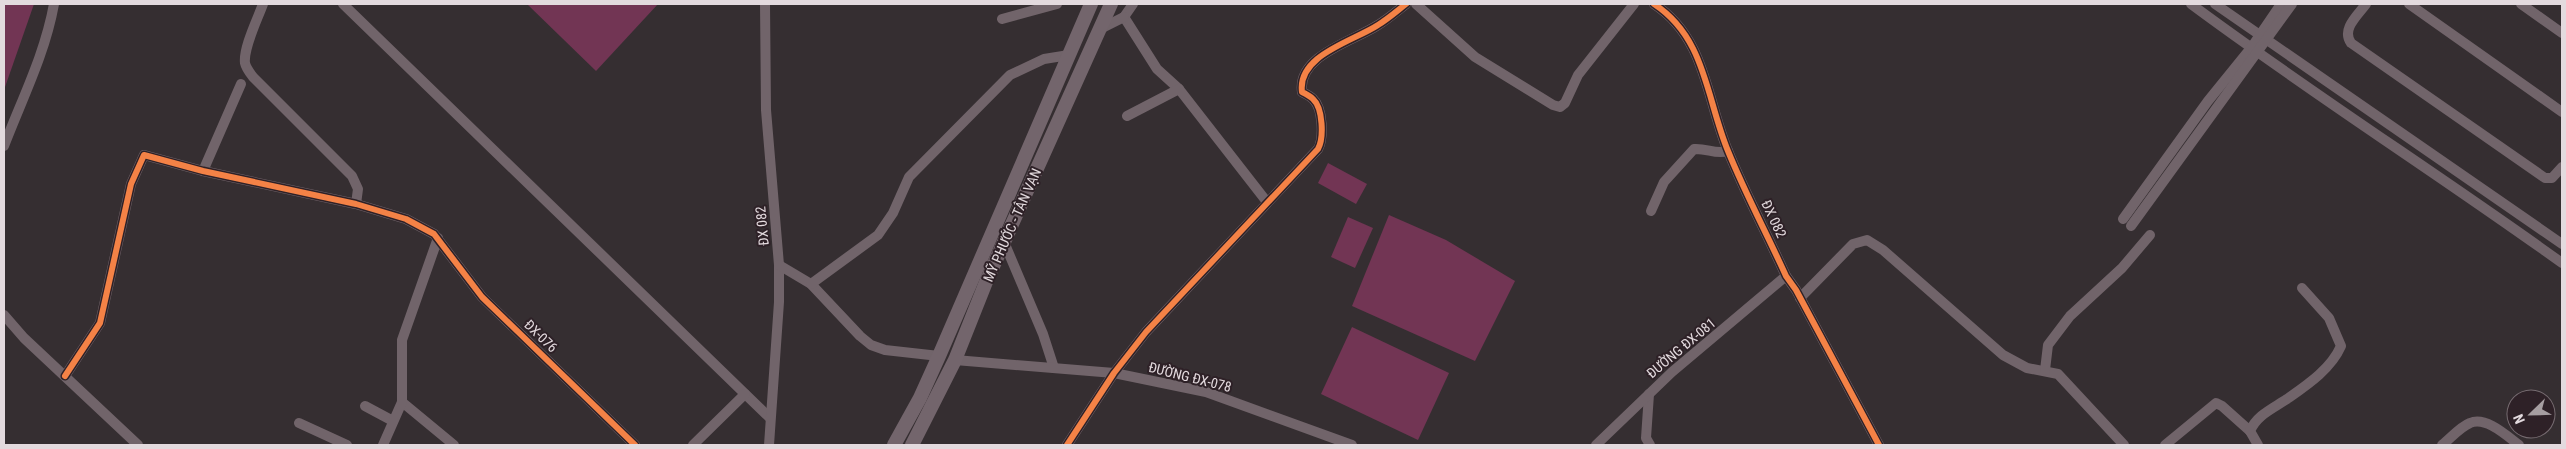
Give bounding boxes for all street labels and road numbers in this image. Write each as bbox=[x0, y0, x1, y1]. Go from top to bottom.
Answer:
street label: MỸ PHƯỚC - TÂN VẠN bbox=[979, 165, 1044, 284]
street label: ĐX 082 bbox=[1758, 198, 1790, 240]
street label: ĐX 082 bbox=[752, 205, 772, 246]
street label: ĐƯỜNG ĐX-081 bbox=[1643, 314, 1719, 381]
street label: ĐX-076 bbox=[521, 316, 561, 356]
street label: ĐƯỜNG ĐX-078 bbox=[1147, 358, 1233, 395]

